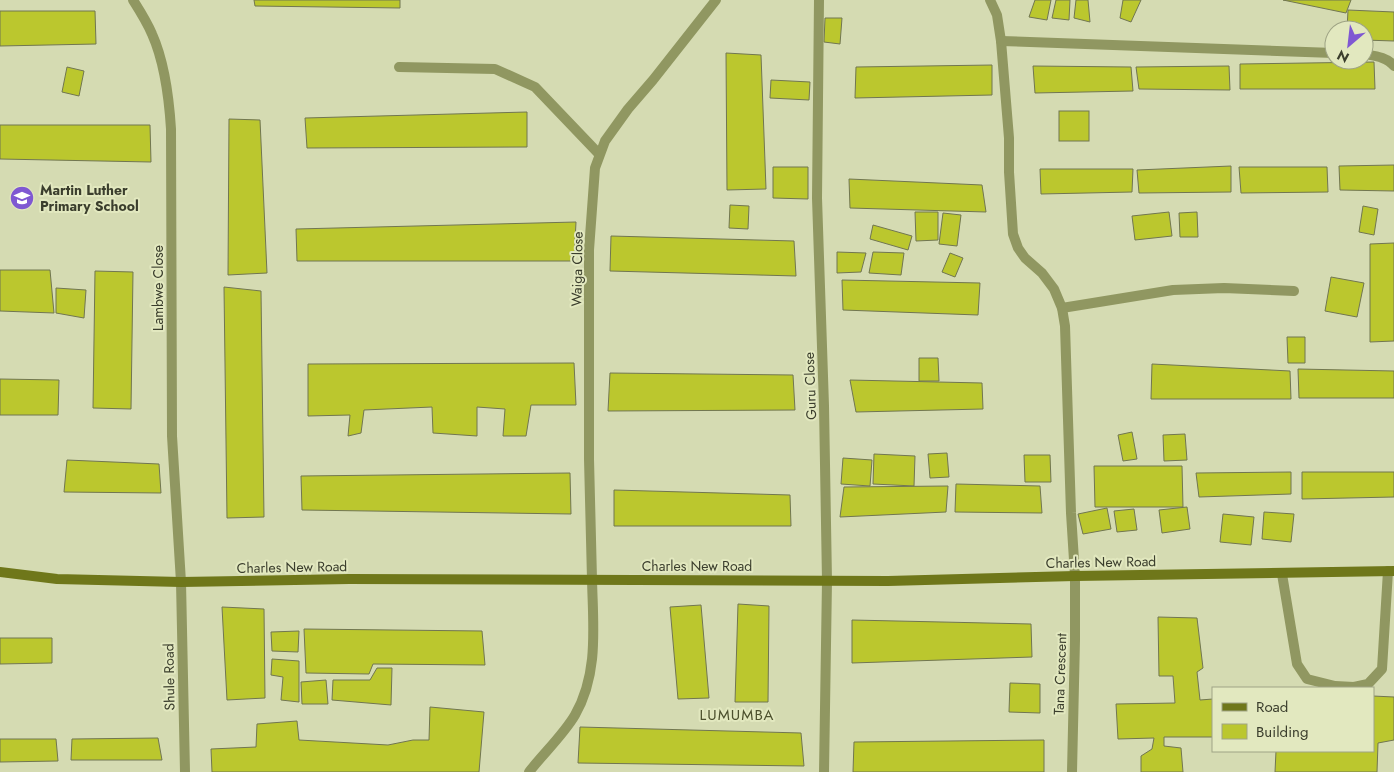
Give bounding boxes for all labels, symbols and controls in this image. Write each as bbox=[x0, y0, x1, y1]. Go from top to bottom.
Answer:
north arrow bbox=[1324, 20, 1374, 70]
text: N bbox=[1333, 45, 1353, 68]
place label: Martin Luther Primary School bbox=[40, 180, 139, 216]
school or university icon: Martin Luther Primary School bbox=[9, 185, 35, 211]
street label: Waiga Close bbox=[566, 231, 588, 307]
street label: Lambwe Close bbox=[148, 245, 168, 331]
street label: Guru Close bbox=[799, 352, 821, 420]
street label: Charles New Road bbox=[1046, 551, 1156, 573]
street label: Charles New Road bbox=[237, 556, 347, 578]
street label: Charles New Road bbox=[642, 556, 752, 576]
street label: Tana Crescent bbox=[1049, 632, 1071, 715]
street label: Shule Road bbox=[158, 643, 180, 711]
legend bbox=[1212, 687, 1374, 752]
text: Road bbox=[1256, 696, 1288, 718]
district label: LUMUMBA bbox=[700, 704, 774, 726]
text: Building bbox=[1256, 721, 1308, 743]

